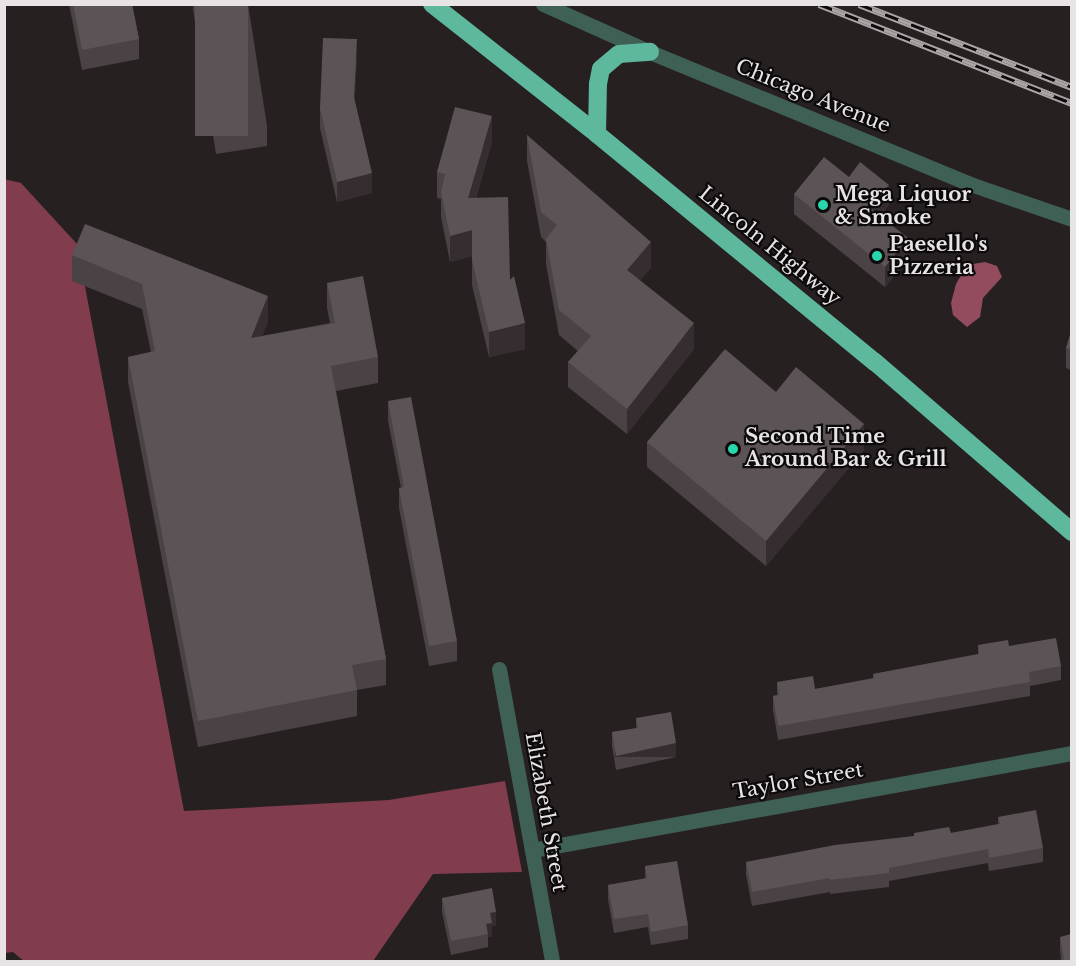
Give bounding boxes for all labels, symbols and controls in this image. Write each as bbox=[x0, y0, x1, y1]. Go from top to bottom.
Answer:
street label: Chicago Avenue bbox=[732, 54, 894, 138]
street label: Lincoln Highway bbox=[694, 181, 846, 311]
place label: Mega Liquor & Smoke bbox=[835, 182, 971, 229]
marker: Mega Liquor & Smoke bbox=[816, 198, 830, 212]
place label: Paesello's Pizzeria bbox=[889, 232, 988, 279]
marker: Paesello's Pizzeria bbox=[870, 249, 884, 263]
place label: Second Time Around Bar & Grill bbox=[745, 425, 947, 472]
marker: Second Time Around Bar & Grill bbox=[726, 442, 740, 456]
street label: Elizabeth Street bbox=[520, 730, 572, 894]
street label: Taylor Street bbox=[731, 758, 865, 804]

